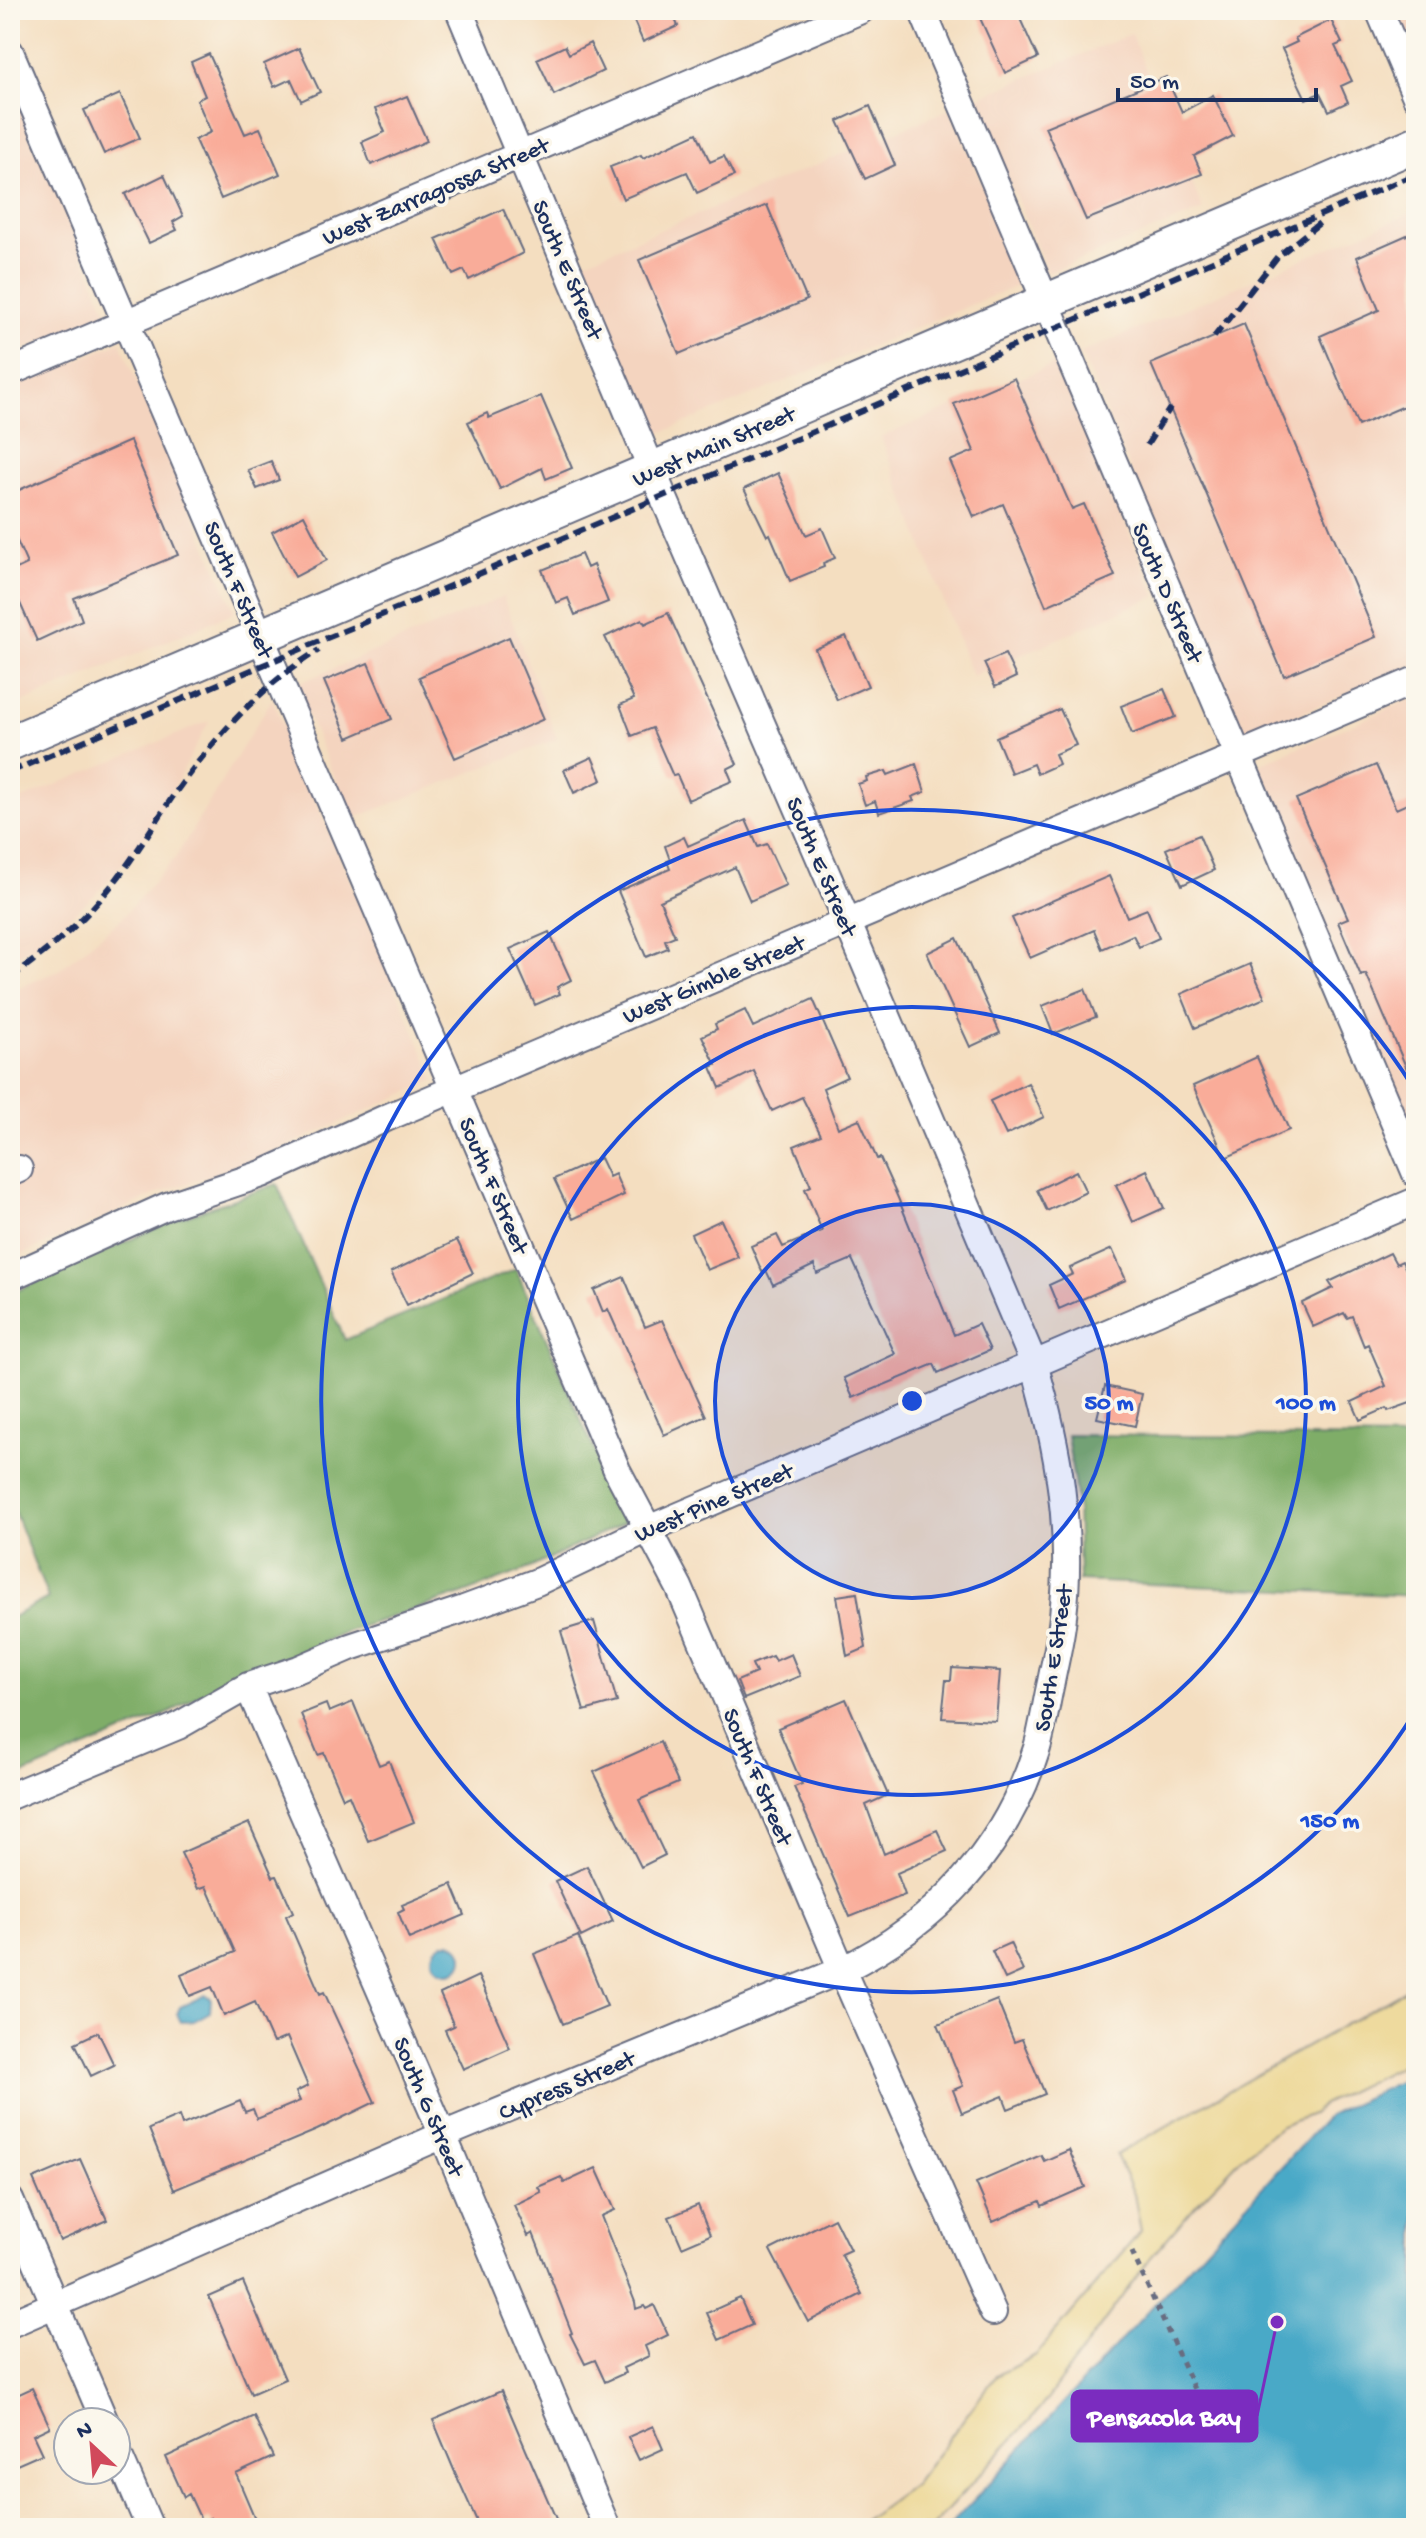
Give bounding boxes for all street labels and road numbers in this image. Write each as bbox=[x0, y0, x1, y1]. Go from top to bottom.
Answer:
street label: West Zarragossa Street bbox=[319, 132, 556, 254]
street label: South E Street bbox=[524, 197, 609, 346]
street label: West Main Street bbox=[629, 400, 802, 495]
street label: South F Street bbox=[195, 518, 279, 665]
street label: South D Street bbox=[1123, 519, 1209, 669]
street label: South E Street bbox=[778, 794, 863, 943]
street label: West Gimble Street bbox=[619, 929, 812, 1033]
street label: South F Street bbox=[450, 1114, 534, 1261]
street label: West Pine Street bbox=[631, 1457, 800, 1551]
street label: South E Street bbox=[1030, 1581, 1082, 1734]
street label: South F Street bbox=[714, 1705, 798, 1852]
street label: South G Street bbox=[385, 2034, 470, 2183]
street label: Cypress Street bbox=[495, 2045, 642, 2129]

